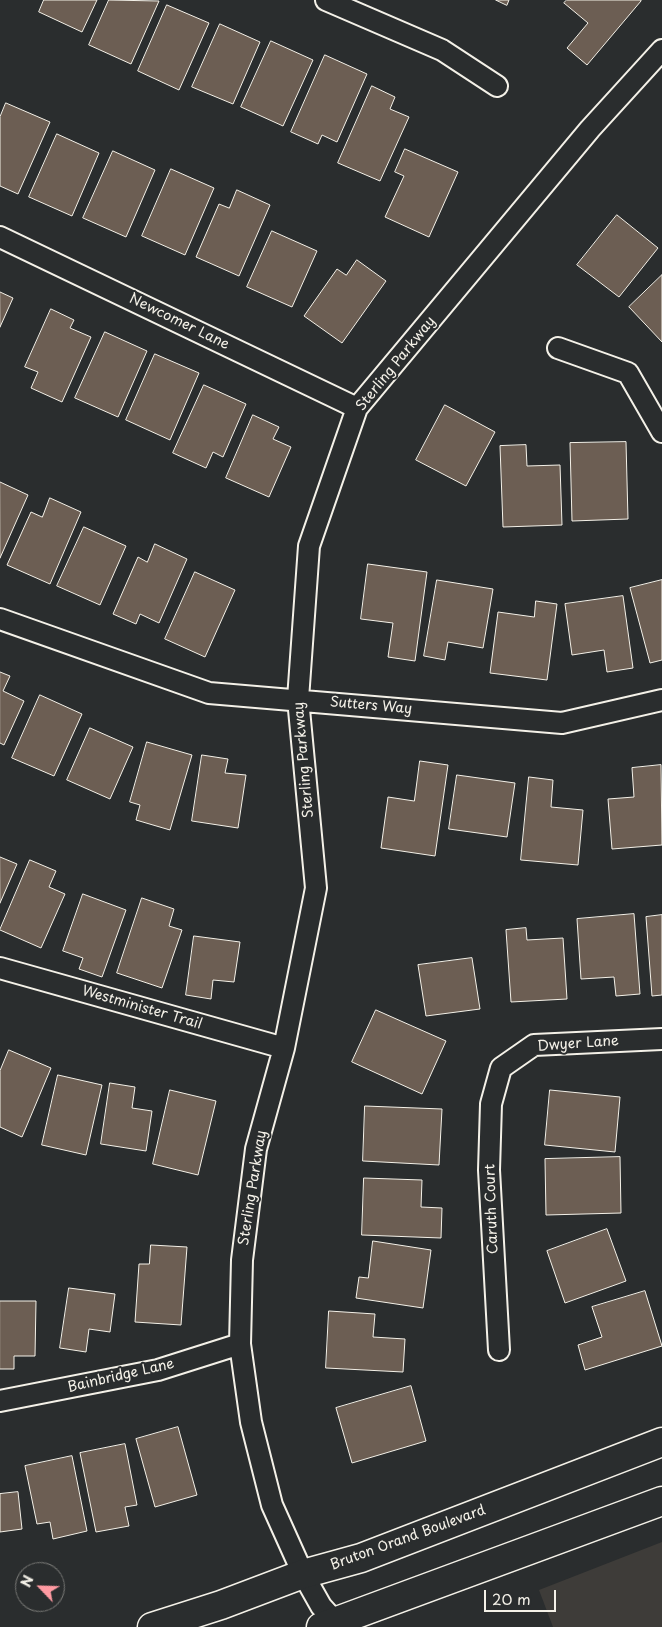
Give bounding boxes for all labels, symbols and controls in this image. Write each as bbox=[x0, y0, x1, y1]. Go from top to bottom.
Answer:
street label: Newcomer Lane bbox=[126, 290, 232, 354]
street label: Sterling Parkway bbox=[353, 314, 439, 414]
street label: Sutters Way bbox=[329, 694, 413, 718]
street label: Sterling Parkway bbox=[291, 701, 317, 819]
street label: Westminister Trail bbox=[80, 983, 204, 1033]
street label: Dwyer Lane bbox=[537, 1033, 619, 1055]
street label: Sterling Parkway bbox=[236, 1129, 270, 1247]
street label: Caruth Court bbox=[482, 1164, 502, 1254]
street label: Bainbridge Lane bbox=[66, 1356, 176, 1396]
street label: Bruton Orand Boulevard bbox=[328, 1502, 488, 1574]
north arrow bbox=[15, 1562, 65, 1612]
text: N bbox=[15, 1572, 39, 1590]
scale bar bbox=[487, 1580, 560, 1612]
text: 20 m bbox=[492, 1587, 531, 1610]

